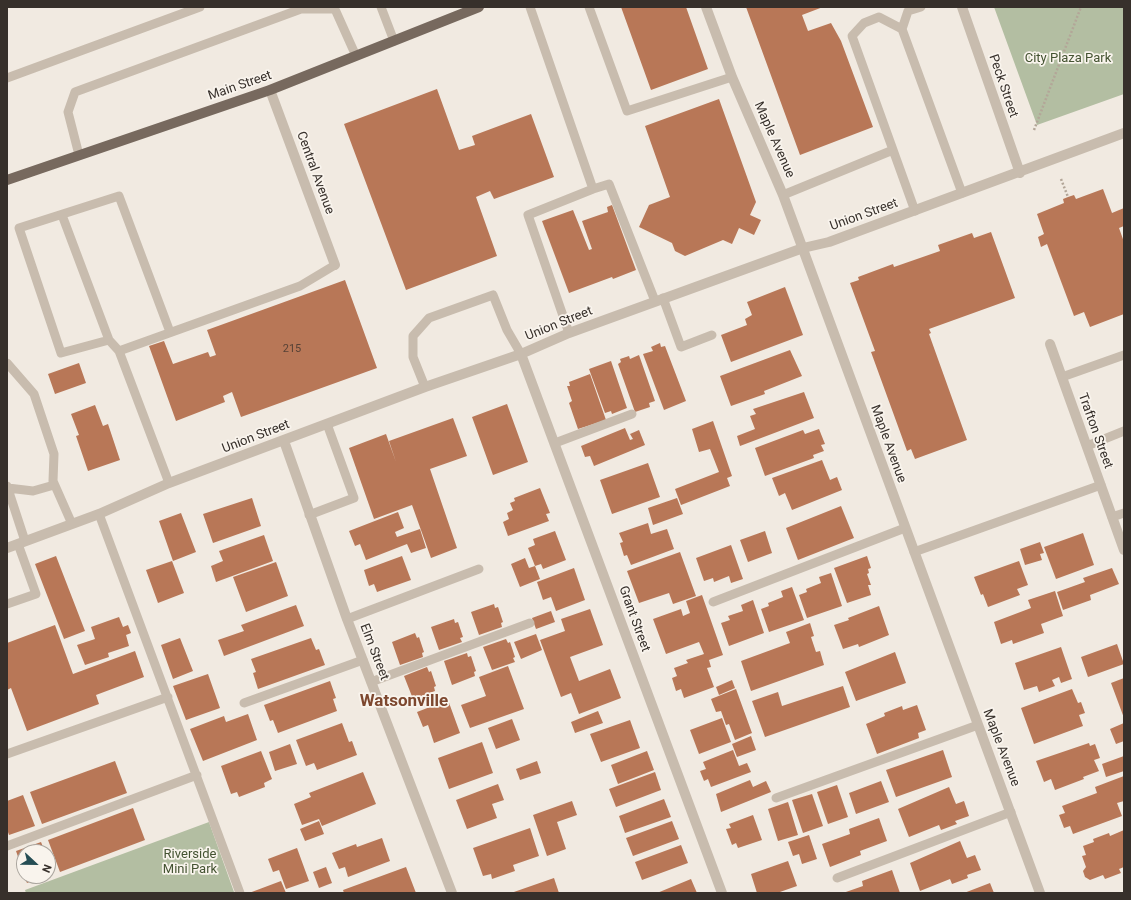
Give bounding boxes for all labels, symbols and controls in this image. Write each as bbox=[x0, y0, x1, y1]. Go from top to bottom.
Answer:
park label: City Plaza Park bbox=[1025, 51, 1111, 67]
street label: Peck Street bbox=[985, 52, 1021, 120]
street label: Main Street bbox=[206, 68, 274, 104]
street label: Maple Avenue bbox=[750, 100, 798, 180]
street label: Central Avenue bbox=[293, 129, 337, 217]
street label: Union Street bbox=[828, 196, 900, 234]
street label: Union Street bbox=[523, 303, 595, 345]
house number: 215 bbox=[283, 342, 301, 356]
street label: Trafton Street bbox=[1074, 391, 1116, 471]
street label: Maple Avenue bbox=[867, 403, 909, 485]
street label: Union Street bbox=[220, 417, 292, 457]
street label: Grant Street bbox=[615, 584, 653, 654]
street label: Elm Street bbox=[356, 621, 392, 683]
district label: Watsonville bbox=[360, 692, 448, 712]
street label: Maple Avenue bbox=[979, 707, 1023, 789]
north arrow bbox=[16, 844, 56, 884]
park label: Riverside Mini Park bbox=[163, 847, 217, 878]
text: N bbox=[39, 862, 54, 874]

